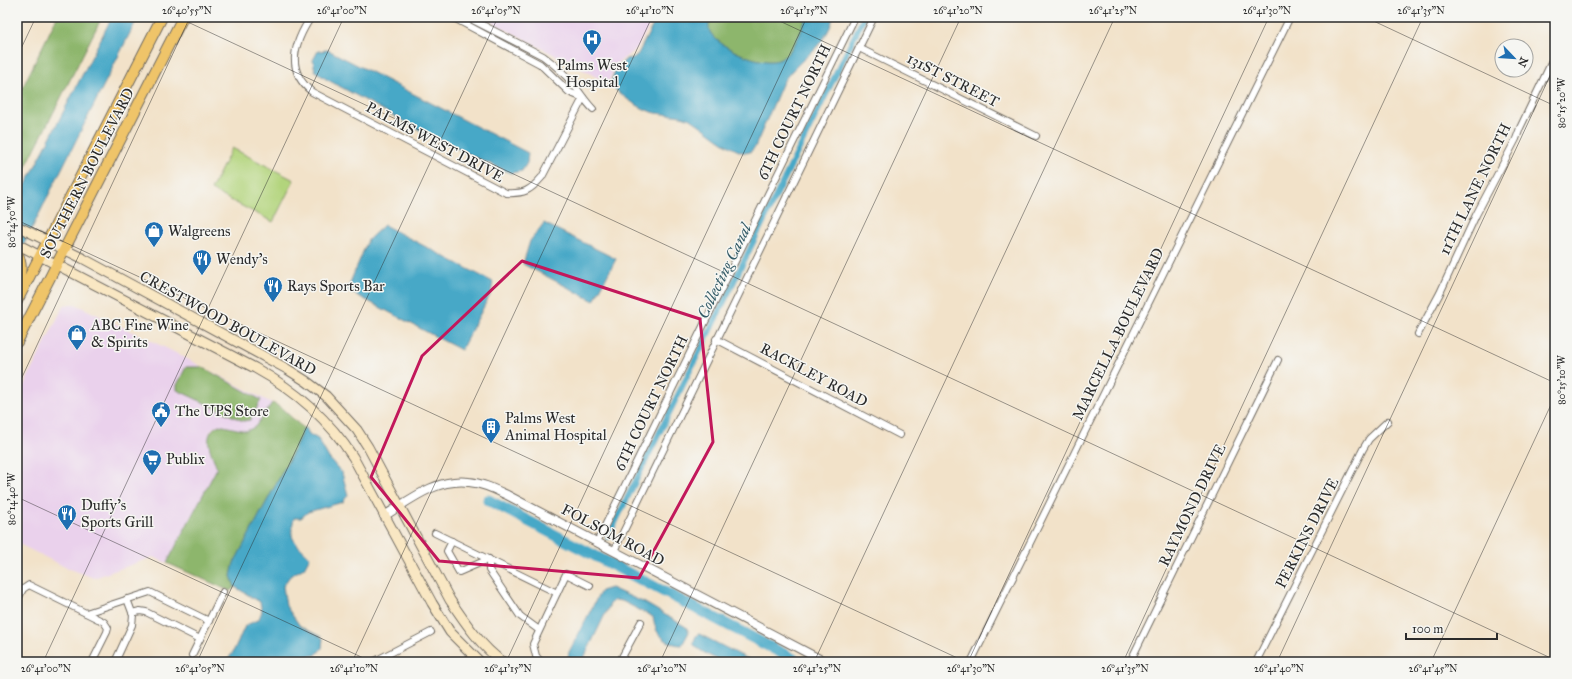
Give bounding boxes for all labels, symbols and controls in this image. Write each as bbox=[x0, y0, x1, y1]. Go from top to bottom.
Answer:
text: 26°40'55"N bbox=[162, 5, 213, 17]
text: 26°41'00"N bbox=[317, 5, 368, 17]
text: 26°41'05"N bbox=[471, 5, 521, 17]
text: 26°41'10"N bbox=[626, 5, 675, 17]
text: 26°41'15"N bbox=[780, 5, 828, 17]
text: 26°41'20"N bbox=[933, 5, 983, 17]
text: 26°41'25"N bbox=[1089, 5, 1138, 17]
text: 26°41'30"N bbox=[1243, 5, 1292, 17]
text: 26°41'35"N bbox=[1397, 5, 1445, 17]
hospital icon: Palms West Hospital bbox=[581, 28, 603, 56]
north arrow bbox=[1494, 38, 1534, 78]
street label: 6TH COURT NORTH bbox=[753, 41, 835, 183]
street label: 131ST STREET bbox=[904, 49, 1002, 111]
text: N bbox=[1514, 55, 1530, 70]
place label: Palms West Hospital bbox=[557, 56, 628, 91]
text: 80°15'20"W bbox=[1556, 77, 1568, 128]
street label: SOUTHERN BOULEVARD bbox=[36, 85, 138, 261]
street label: PALMS WEST DRIVE bbox=[363, 98, 507, 186]
street label: 11TH LANE NORTH bbox=[1435, 120, 1515, 258]
text: 80°14'50"W bbox=[6, 196, 18, 248]
water label: Collecting Canal bbox=[693, 219, 756, 321]
shop icon: Walgreens bbox=[143, 220, 165, 248]
place label: Walgreens bbox=[168, 222, 231, 240]
street label: MARCELLA BOULEVARD bbox=[1068, 245, 1168, 423]
restaurant icon: Wendy's bbox=[191, 248, 213, 276]
place label: Wendy's bbox=[216, 250, 268, 268]
street label: CRESTWOOD BOULEVARD bbox=[137, 267, 320, 379]
restaurant icon: Rays Sports Bar bbox=[262, 275, 284, 303]
place label: Rays Sports Bar bbox=[287, 277, 385, 295]
place label: ABC Fine Wine & Spirits bbox=[90, 316, 189, 351]
shop icon: ABC Fine Wine & Spirits bbox=[66, 323, 88, 351]
street label: 6TH COURT NORTH bbox=[610, 332, 692, 474]
street label: RACKLEY ROAD bbox=[757, 339, 871, 411]
text: 80°15'10"W bbox=[1556, 355, 1568, 405]
public building icon: The UPS Store bbox=[150, 400, 172, 428]
place label: The UPS Store bbox=[175, 402, 269, 420]
place label: Palms West Animal Hospital bbox=[504, 409, 608, 444]
building icon: Palms West Animal Hospital bbox=[480, 416, 502, 444]
street label: RAYMOND DRIVE bbox=[1155, 441, 1230, 569]
supermarket icon: Publix bbox=[141, 448, 163, 476]
place label: Publix bbox=[166, 450, 205, 468]
text: 80°14'40"W bbox=[6, 472, 18, 525]
street label: PERKINS DRIVE bbox=[1271, 475, 1343, 591]
place label: Duffy's Sports Grill bbox=[81, 496, 154, 531]
street label: FOLSOM ROAD bbox=[558, 500, 668, 570]
restaurant icon: Duffy's Sports Grill bbox=[56, 503, 78, 531]
scale bar bbox=[1406, 615, 1497, 641]
text: 100 m bbox=[1412, 622, 1443, 636]
text: 26°41'00"N bbox=[21, 663, 72, 675]
text: 26°41'05"N bbox=[175, 663, 225, 675]
text: 26°41'10"N bbox=[330, 663, 379, 675]
text: 26°41'15"N bbox=[484, 663, 532, 675]
text: 26°41'20"N bbox=[637, 663, 687, 675]
text: 26°41'25"N bbox=[793, 663, 842, 675]
text: 26°41'30"N bbox=[947, 663, 996, 675]
text: 26°41'35"N bbox=[1101, 663, 1149, 675]
text: 26°41'40"N bbox=[1254, 663, 1305, 675]
text: 26°41'45"N bbox=[1408, 663, 1458, 675]

